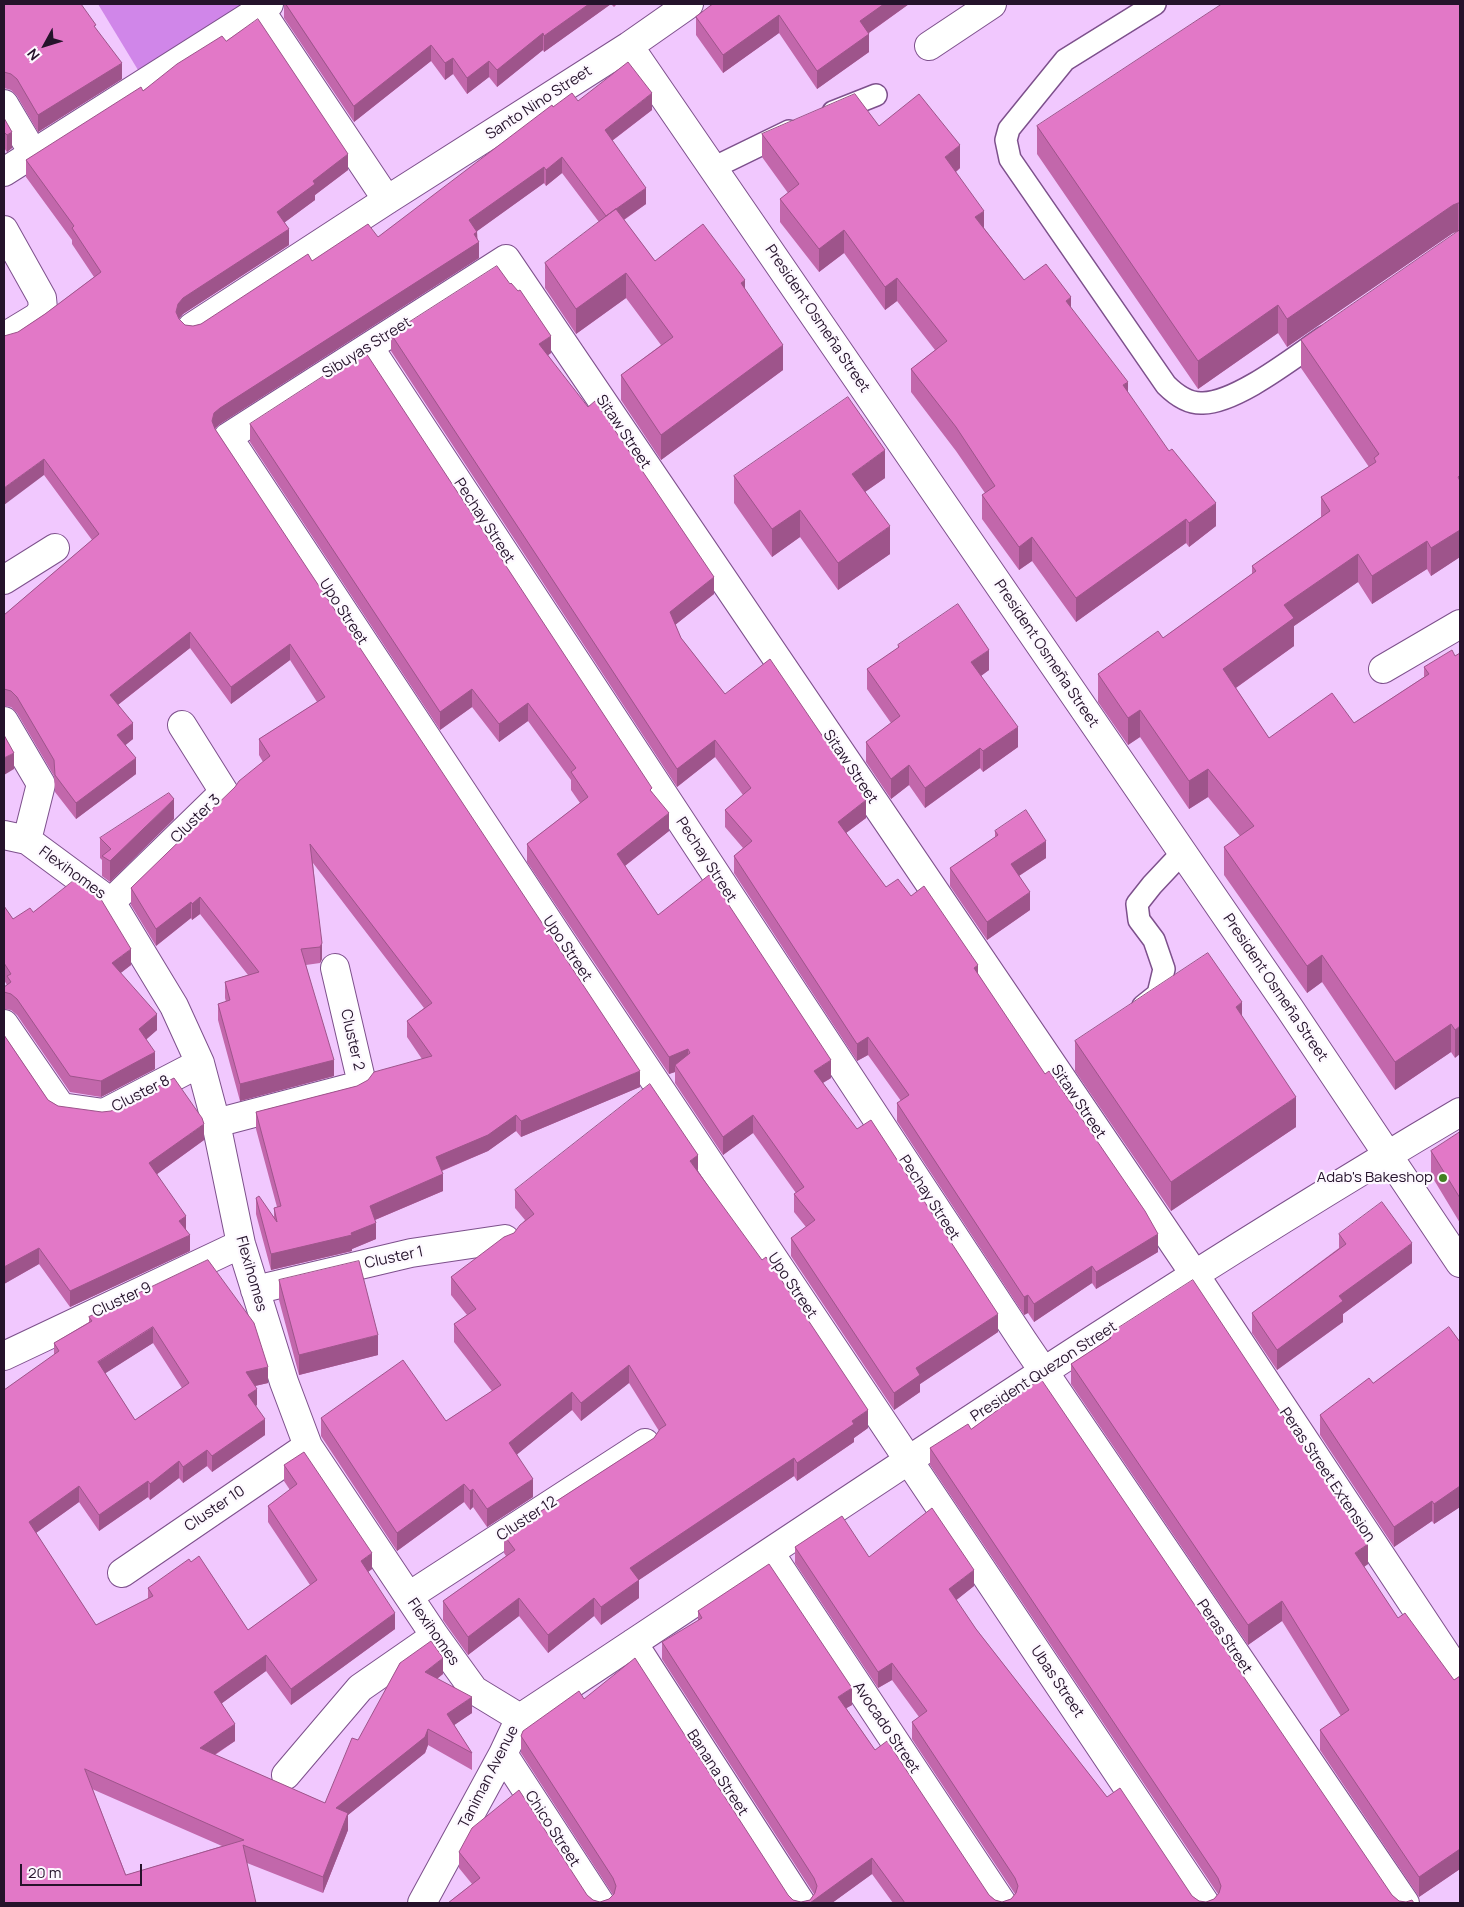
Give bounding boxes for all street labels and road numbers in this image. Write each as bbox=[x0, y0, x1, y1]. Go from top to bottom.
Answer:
street label: Santo Nino Street bbox=[483, 62, 595, 144]
street label: President Osmeña Street bbox=[761, 242, 873, 396]
street label: Sibuyas Street bbox=[319, 313, 415, 383]
street label: Sitaw Street bbox=[592, 392, 654, 472]
street label: Pechay Street bbox=[450, 475, 518, 567]
street label: Upo Street bbox=[315, 576, 371, 648]
street label: President Osmeña Street bbox=[990, 577, 1102, 731]
street label: Sitaw Street bbox=[819, 727, 881, 807]
street label: Cluster 3 bbox=[167, 791, 225, 847]
street label: Pechay Street bbox=[672, 814, 740, 906]
street label: Flexihomes bbox=[35, 843, 109, 903]
street label: President Osmeña Street bbox=[1219, 911, 1331, 1065]
street label: Upo Street bbox=[538, 913, 596, 985]
street label: Cluster 2 bbox=[336, 1008, 368, 1072]
street label: Sitaw Street bbox=[1047, 1062, 1109, 1142]
street label: Cluster 8 bbox=[109, 1072, 173, 1116]
street label: Pechay Street bbox=[895, 1152, 963, 1244]
street label: Flexihomes bbox=[232, 1234, 270, 1314]
street label: Cluster 1 bbox=[363, 1243, 425, 1273]
street label: Upo Street bbox=[763, 1250, 821, 1322]
street label: Cluster 9 bbox=[90, 1278, 154, 1322]
street label: President Quezon Street bbox=[968, 1318, 1120, 1426]
street label: Peras Street Extension bbox=[1275, 1405, 1379, 1545]
street label: Cluster 10 bbox=[181, 1482, 249, 1536]
street label: Cluster 12 bbox=[493, 1493, 561, 1545]
street label: Flexihomes bbox=[403, 1595, 463, 1669]
street label: Peras Street bbox=[1192, 1596, 1256, 1678]
street label: Ubas Street bbox=[1026, 1643, 1088, 1721]
street label: Avocado Street bbox=[849, 1679, 923, 1777]
street label: Taniman Avenue bbox=[455, 1723, 523, 1831]
street label: Banana Street bbox=[682, 1727, 752, 1819]
street label: Chico Street bbox=[521, 1788, 583, 1870]

